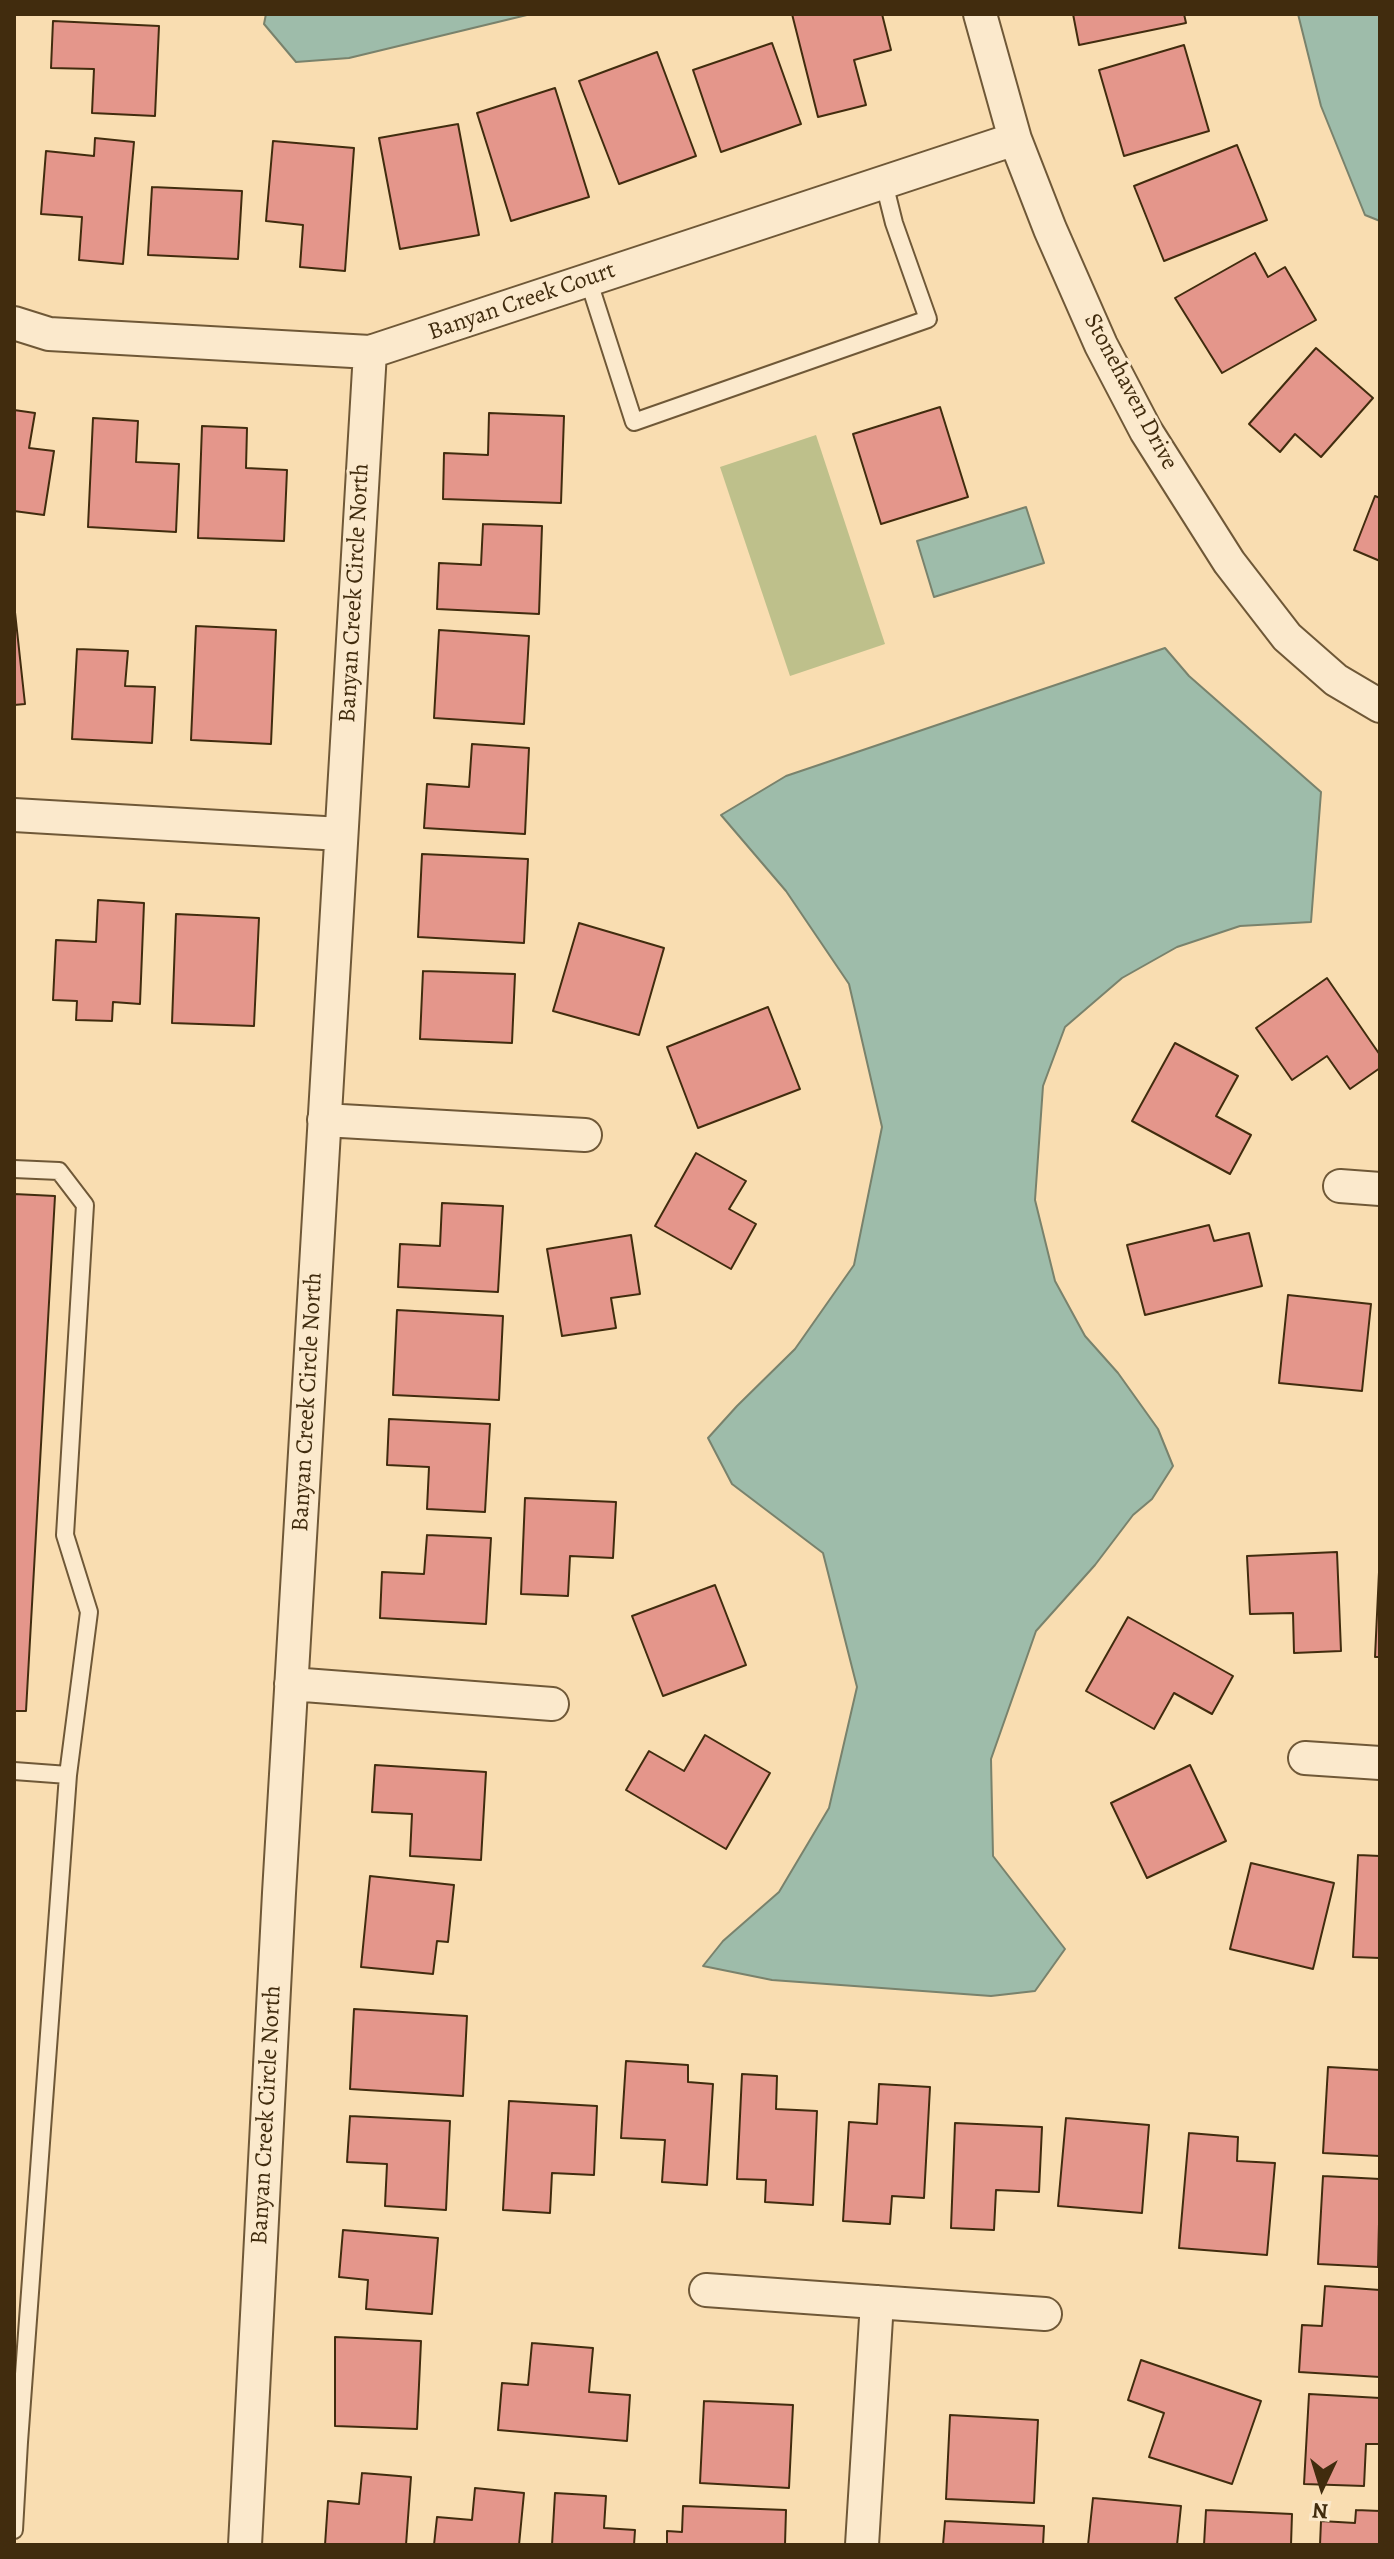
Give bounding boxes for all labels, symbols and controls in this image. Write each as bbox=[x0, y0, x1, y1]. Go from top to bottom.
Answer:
street label: Banyan Creek Court bbox=[425, 256, 619, 348]
street label: Stonehaven Drive bbox=[1077, 309, 1183, 475]
street label: Banyan Creek Circle North bbox=[334, 463, 376, 723]
street label: Banyan Creek Circle North bbox=[287, 1272, 329, 1532]
street label: Banyan Creek Circle North bbox=[246, 1985, 288, 2245]
north arrow bbox=[1282, 2447, 1362, 2527]
text: N bbox=[1311, 2495, 1329, 2526]

